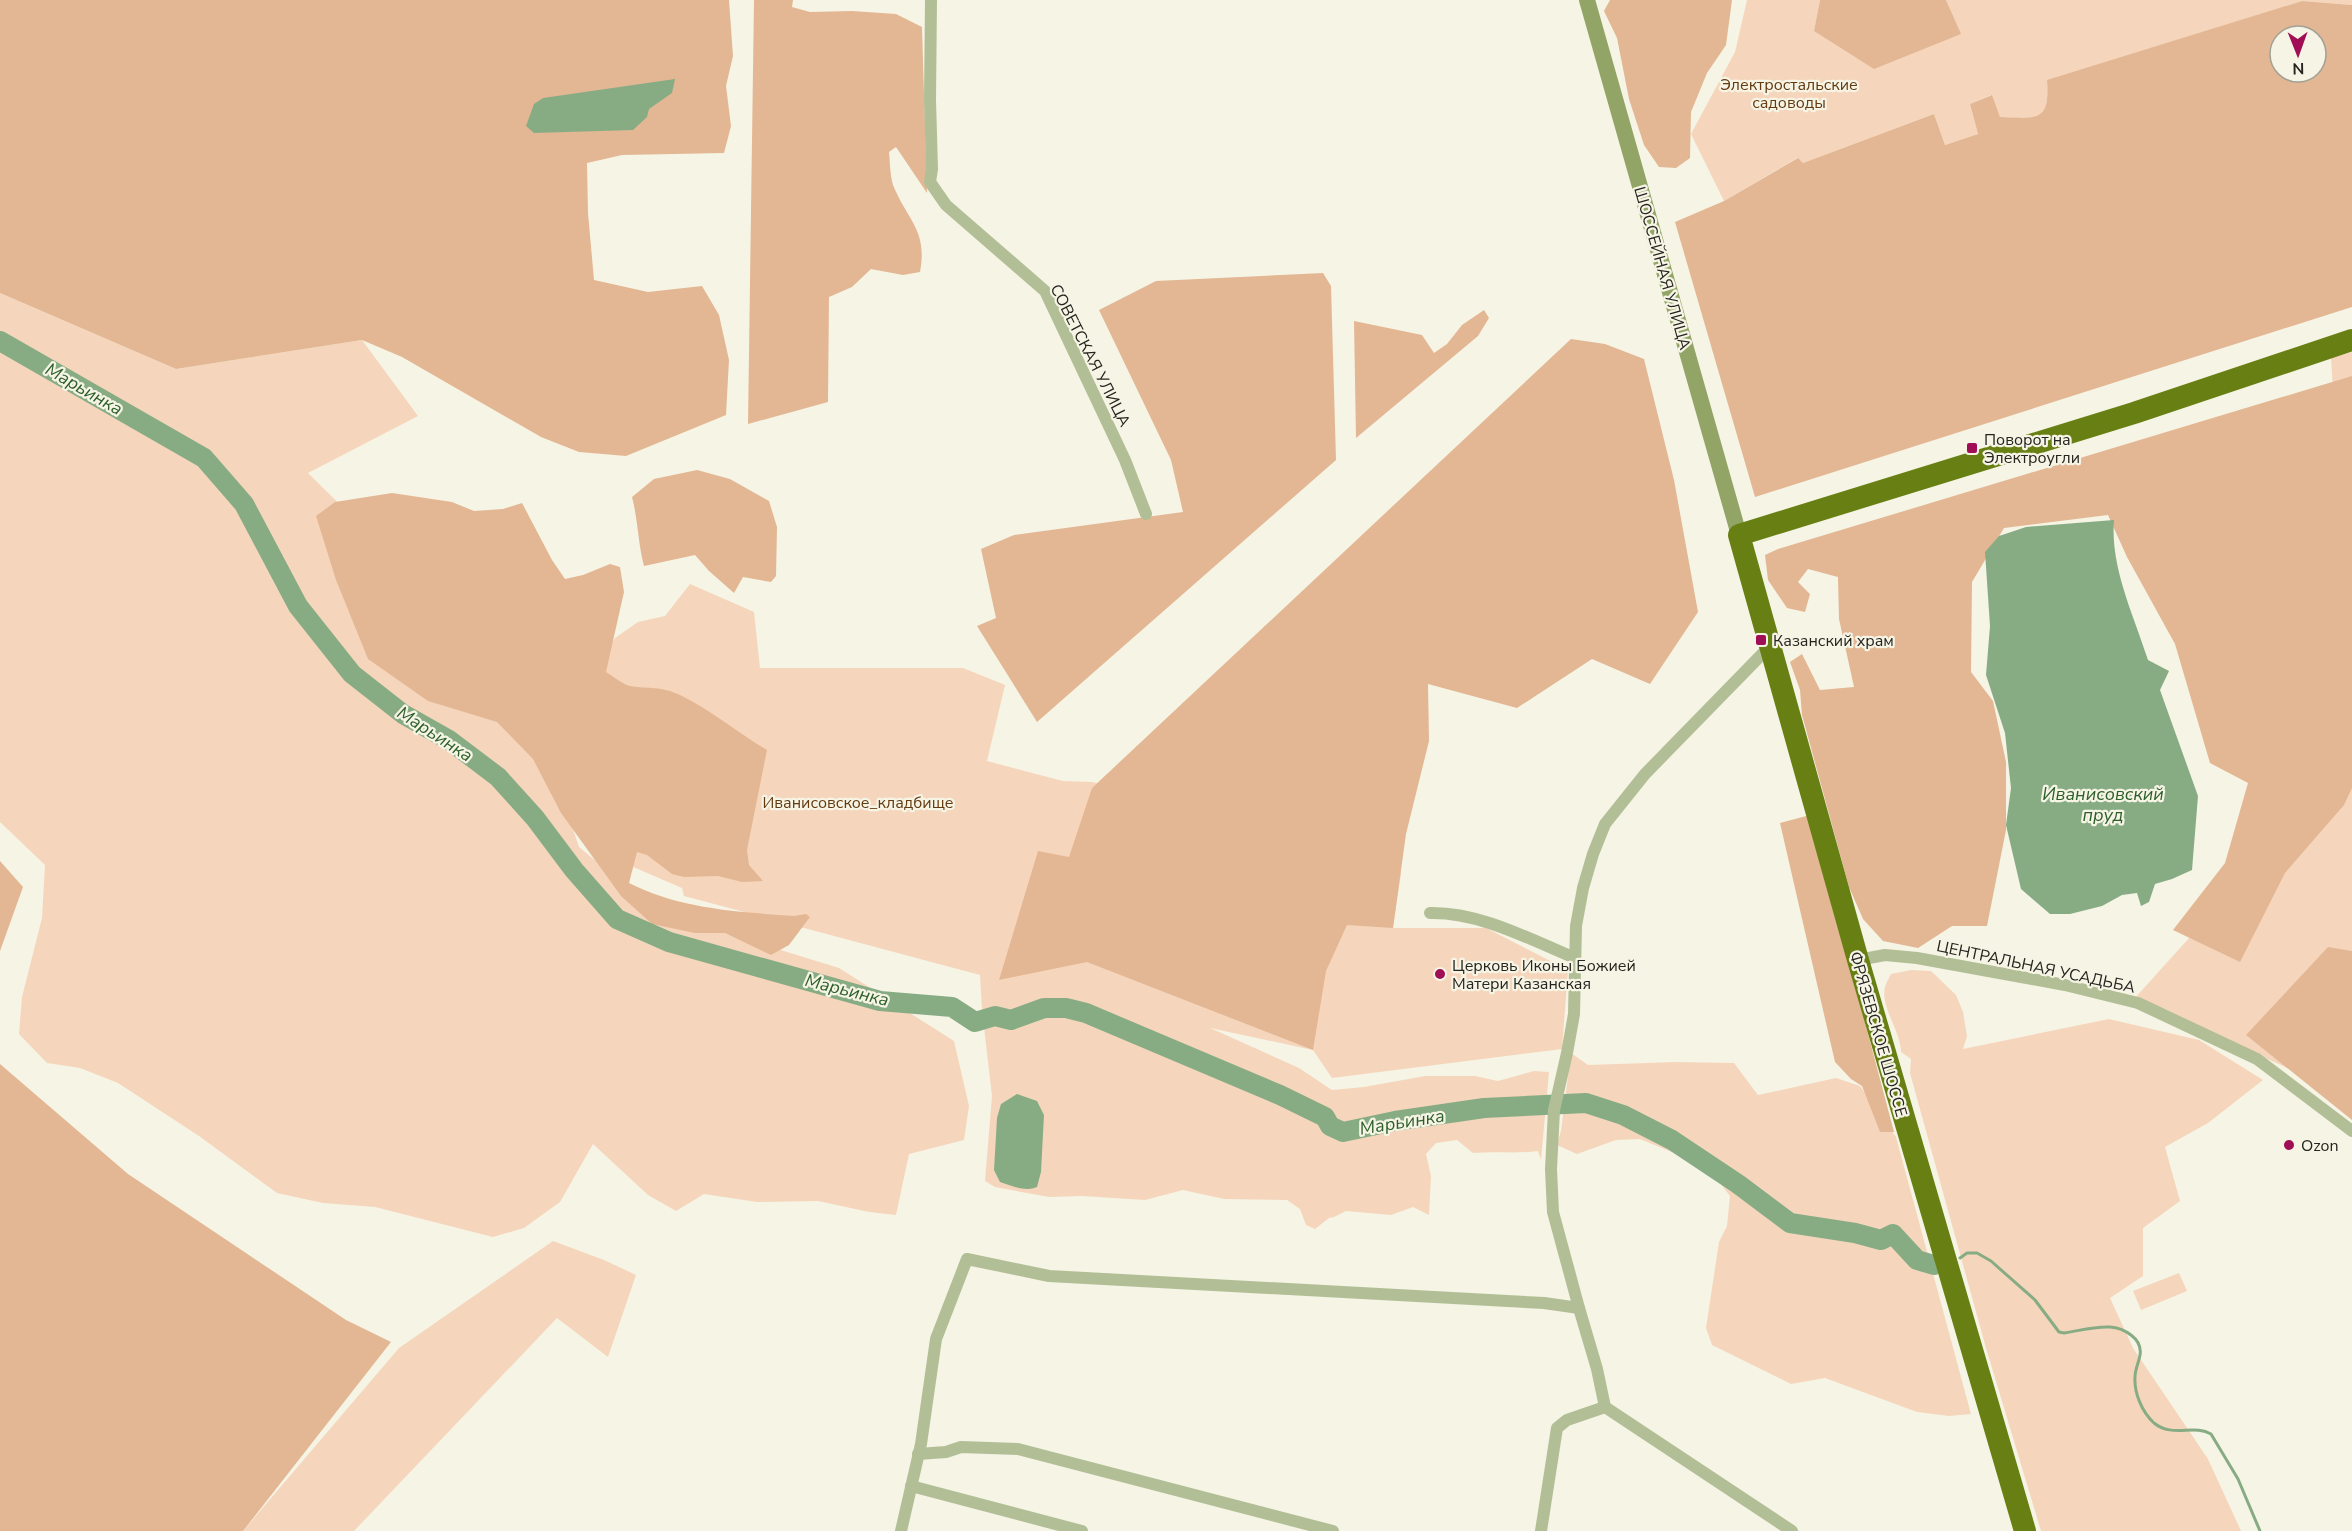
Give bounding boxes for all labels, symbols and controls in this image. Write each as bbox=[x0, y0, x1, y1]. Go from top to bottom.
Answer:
north arrow bbox=[2268, 24, 2328, 84]
text: N bbox=[2292, 57, 2304, 79]
park label: Электростальские садоводы bbox=[1720, 74, 1858, 114]
street label: ШОССЕЙНАЯ УЛИЦА bbox=[1628, 184, 1696, 353]
street label: СОВЕТСКАЯ УЛИЦА bbox=[1045, 280, 1136, 431]
water label: Марьинка bbox=[41, 357, 127, 421]
place label: Поворот на Электроугли bbox=[1984, 429, 2080, 469]
marker: Поворот на Электроугли bbox=[1965, 441, 1979, 455]
place label: Казанский храм bbox=[1773, 630, 1894, 652]
marker: Казанский храм bbox=[1754, 633, 1768, 647]
water label: Марьинка bbox=[393, 701, 477, 767]
water label: Иванисовский пруд bbox=[2042, 782, 2164, 827]
park label: Иванисовское_кладбище bbox=[763, 792, 954, 814]
street label: ЦЕНТРАЛЬНАЯ УСАДЬБА bbox=[1934, 935, 2138, 999]
street label: ФРЯЗЕВСКОЕ ШОССЕ bbox=[1844, 949, 1912, 1120]
place label: Церковь Иконы Божией Матери Казанская bbox=[1452, 955, 1636, 995]
marker: Церковь Иконы Божией Матери Казанская bbox=[1433, 967, 1447, 981]
water label: Марьинка bbox=[803, 968, 891, 1012]
water label: Марьинка bbox=[1358, 1103, 1446, 1141]
place label: Ozon bbox=[2301, 1135, 2339, 1157]
marker: Ozon bbox=[2282, 1138, 2296, 1152]

